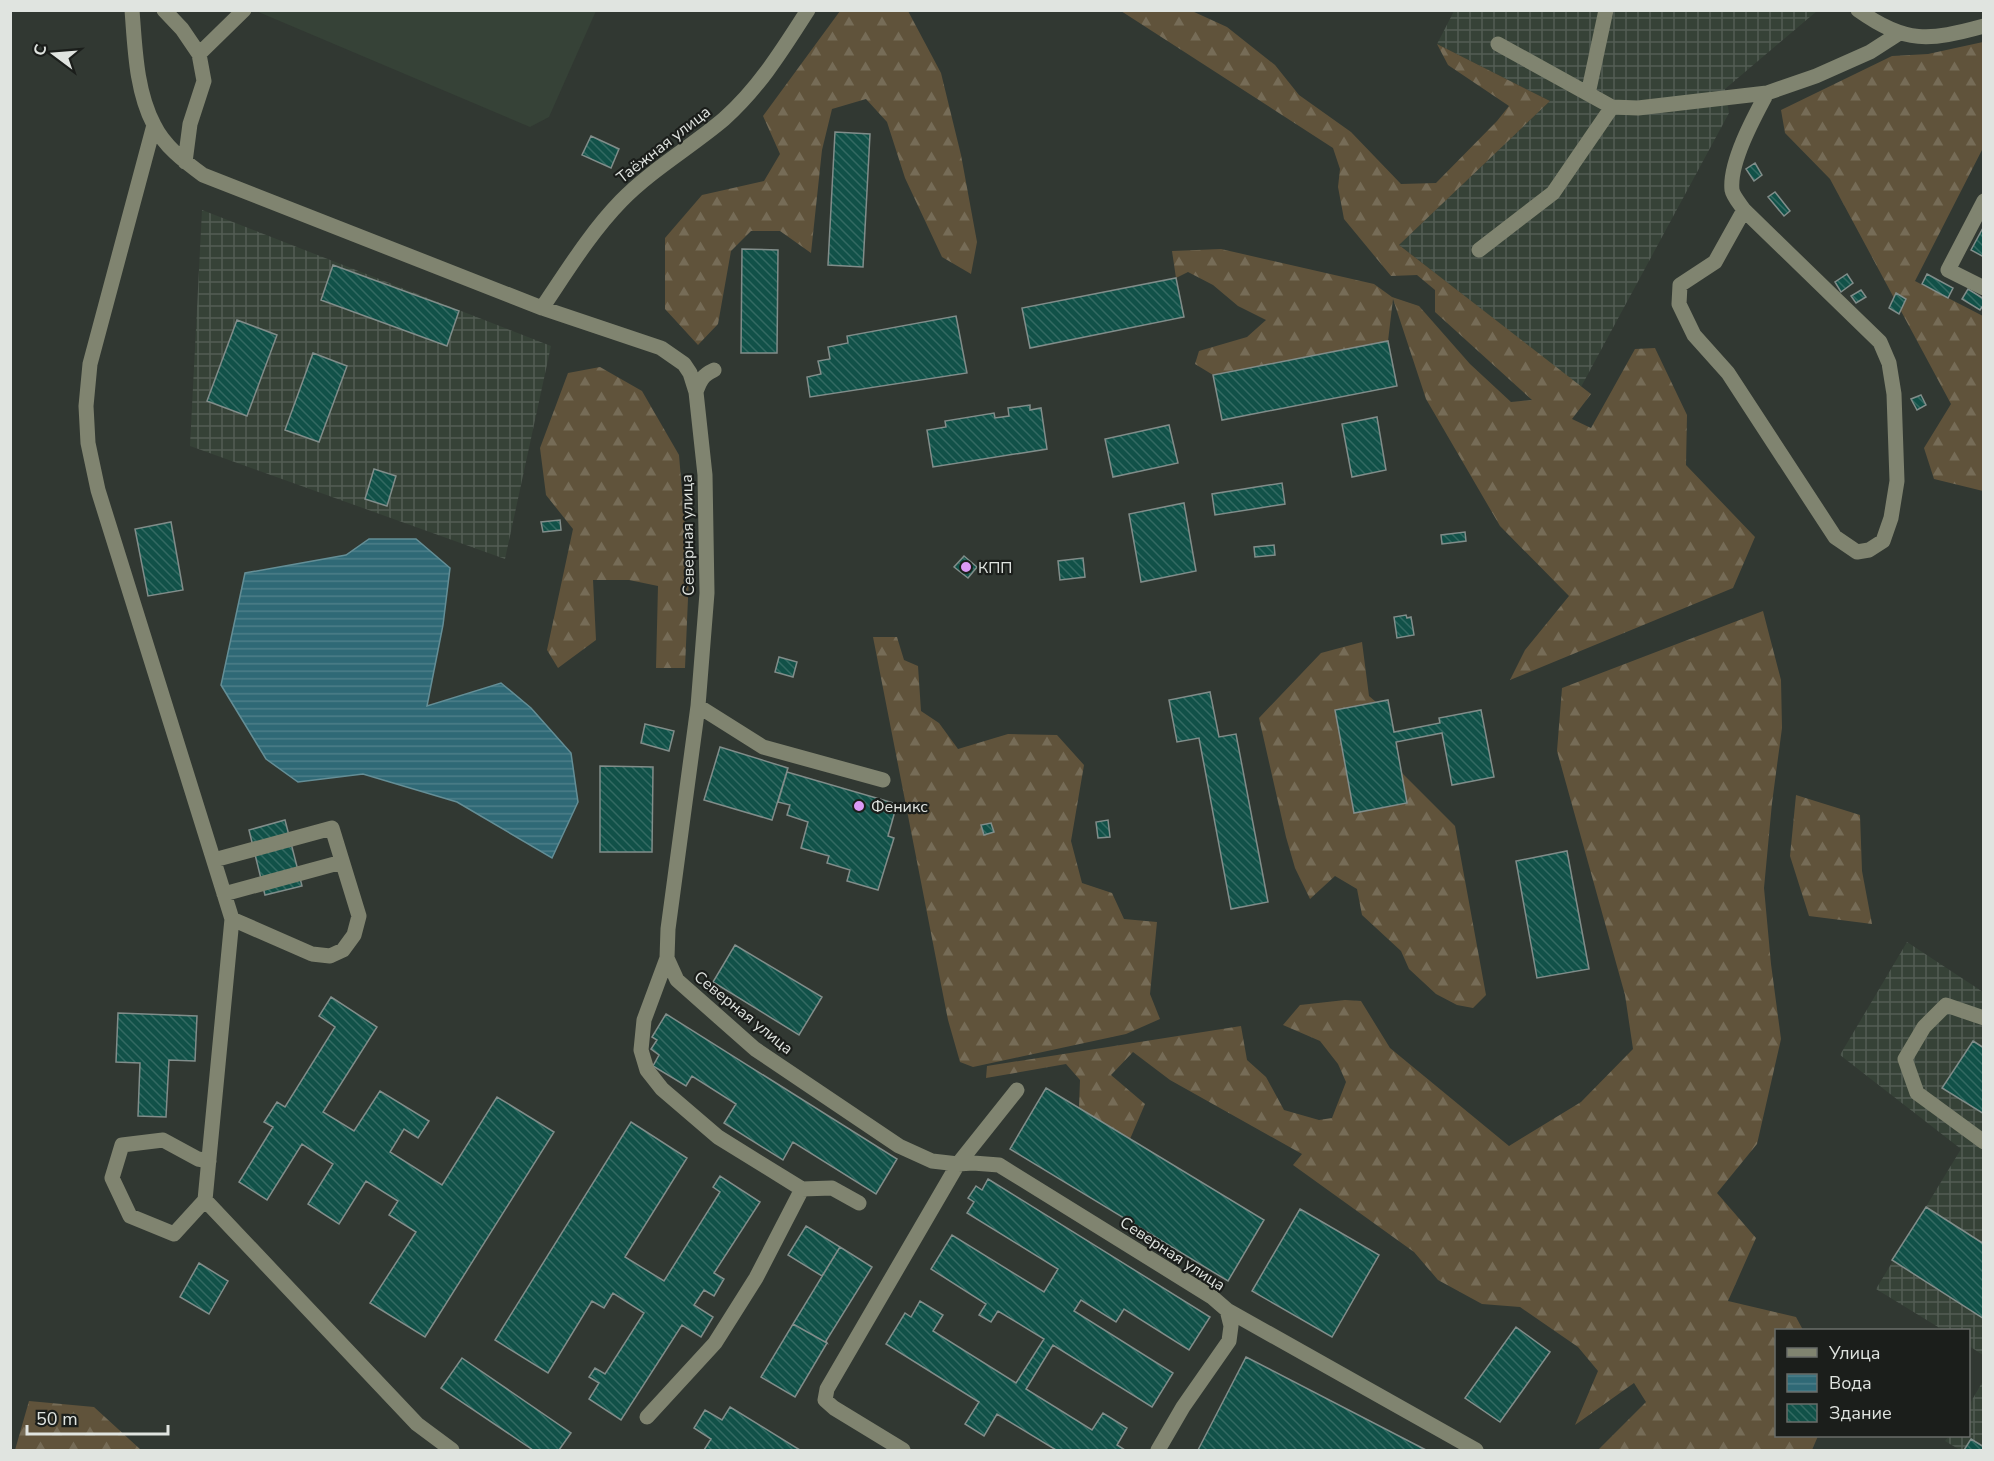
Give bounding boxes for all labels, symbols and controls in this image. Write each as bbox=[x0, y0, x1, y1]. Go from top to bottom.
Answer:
north arrow bbox=[24, 24, 84, 84]
text: С bbox=[28, 42, 53, 58]
street label: Таёжная улица bbox=[612, 101, 715, 188]
street label: Северная улица bbox=[676, 474, 700, 596]
place label: КПП bbox=[978, 557, 1012, 579]
marker: КПП bbox=[959, 560, 973, 574]
place label: Феникс bbox=[871, 796, 928, 818]
marker: Феникс bbox=[852, 799, 866, 813]
street label: Северная улица bbox=[689, 966, 798, 1060]
street label: Северная улица bbox=[1115, 1212, 1229, 1296]
legend bbox=[1775, 1329, 1970, 1437]
text: Улица bbox=[1828, 1341, 1880, 1365]
text: Вода bbox=[1829, 1371, 1872, 1395]
scale bar bbox=[27, 1398, 168, 1436]
text: Здание bbox=[1829, 1401, 1892, 1425]
text: 50 m bbox=[36, 1407, 78, 1431]

